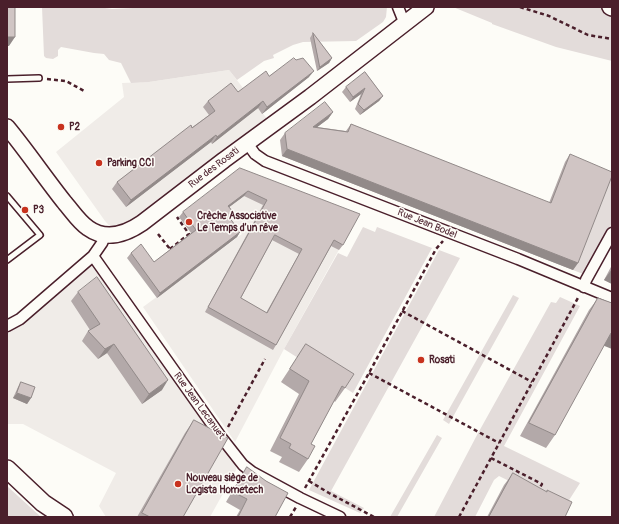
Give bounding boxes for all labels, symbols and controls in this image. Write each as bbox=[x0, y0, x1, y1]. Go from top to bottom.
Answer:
place label: P2 bbox=[69, 121, 80, 133]
marker: P2 bbox=[56, 122, 66, 132]
street label: Rue des Rosati bbox=[186, 145, 242, 191]
place label: Parking CCI bbox=[107, 157, 154, 169]
marker: Parking CCI bbox=[94, 158, 104, 168]
place label: P3 bbox=[33, 204, 44, 216]
marker: P3 bbox=[20, 205, 30, 215]
street label: Rue Jean Bodel bbox=[395, 207, 459, 241]
place label: Crèche Associative Le Temps d’un rêve bbox=[197, 210, 278, 234]
marker: Crèche Associative Le Temps d’un rêve bbox=[184, 217, 194, 227]
place label: Rosati bbox=[429, 354, 455, 366]
marker: Rosati bbox=[416, 355, 426, 365]
street label: Rue Jean Lecanuet bbox=[171, 370, 227, 442]
place label: Nouveau siège de Logista Hometech bbox=[186, 472, 263, 496]
marker: Nouveau siège de Logista Hometech bbox=[173, 479, 183, 489]

